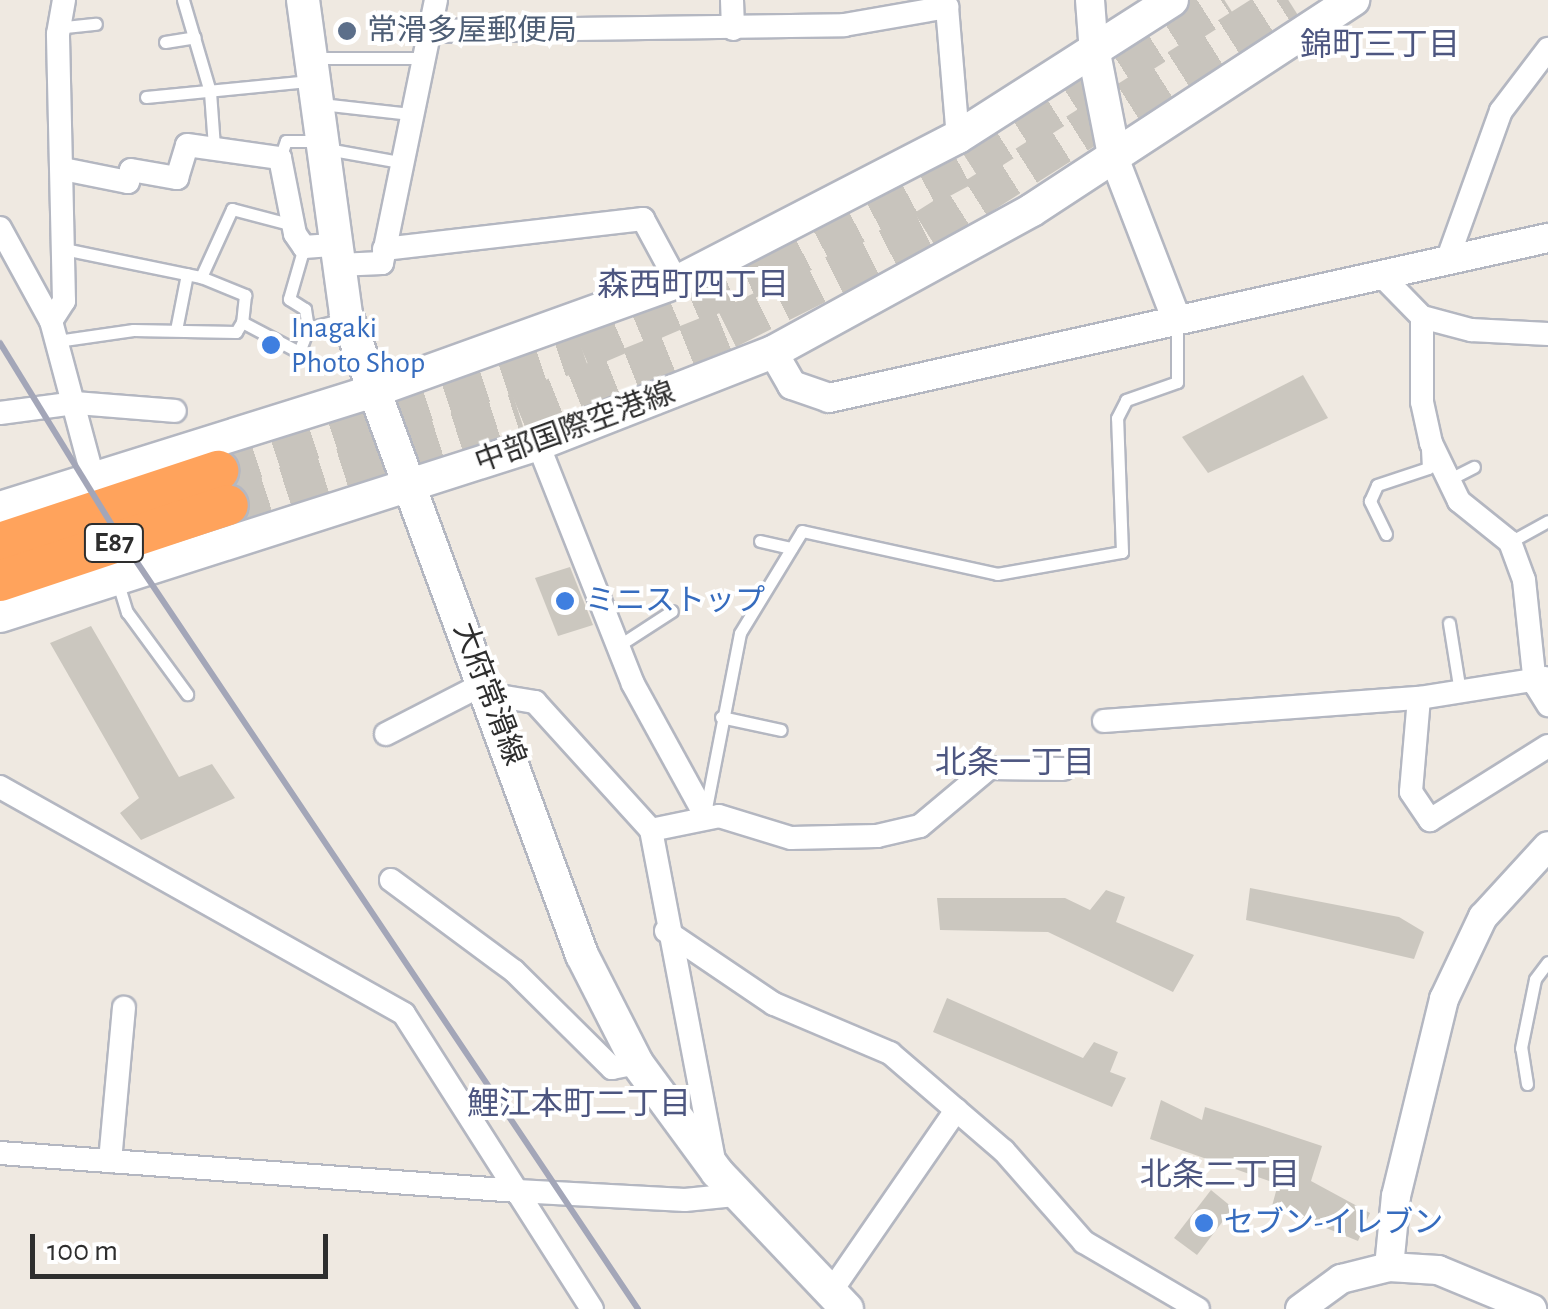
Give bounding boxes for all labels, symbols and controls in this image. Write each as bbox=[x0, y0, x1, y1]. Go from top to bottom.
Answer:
place label: 常滑多屋郵便局 bbox=[367, 13, 577, 49]
marker: 常滑多屋郵便局 bbox=[336, 20, 358, 42]
district label: 錦町三丁目 bbox=[1300, 26, 1460, 64]
district label: 森西町四丁目 bbox=[597, 266, 789, 304]
place label: Inagaki Photo Shop bbox=[291, 310, 425, 380]
marker: Inagaki Photo Shop bbox=[260, 334, 282, 356]
street label: 中部国際空港線 bbox=[470, 375, 680, 481]
road number: E87 bbox=[82, 520, 146, 566]
place label: ミニストップ bbox=[585, 583, 765, 619]
marker: ミニストップ bbox=[554, 590, 576, 612]
street label: 大府常滑線 bbox=[445, 618, 533, 770]
district label: 北条一丁目 bbox=[935, 744, 1095, 782]
district label: 鯉江本町二丁目 bbox=[467, 1085, 691, 1123]
district label: 北条二丁目 bbox=[1140, 1156, 1300, 1194]
place label: セブン-イレブン bbox=[1224, 1205, 1443, 1241]
marker: セブン-イレブン bbox=[1193, 1212, 1215, 1234]
scale bar bbox=[35, 1214, 332, 1276]
text: 100 m bbox=[47, 1236, 118, 1266]

